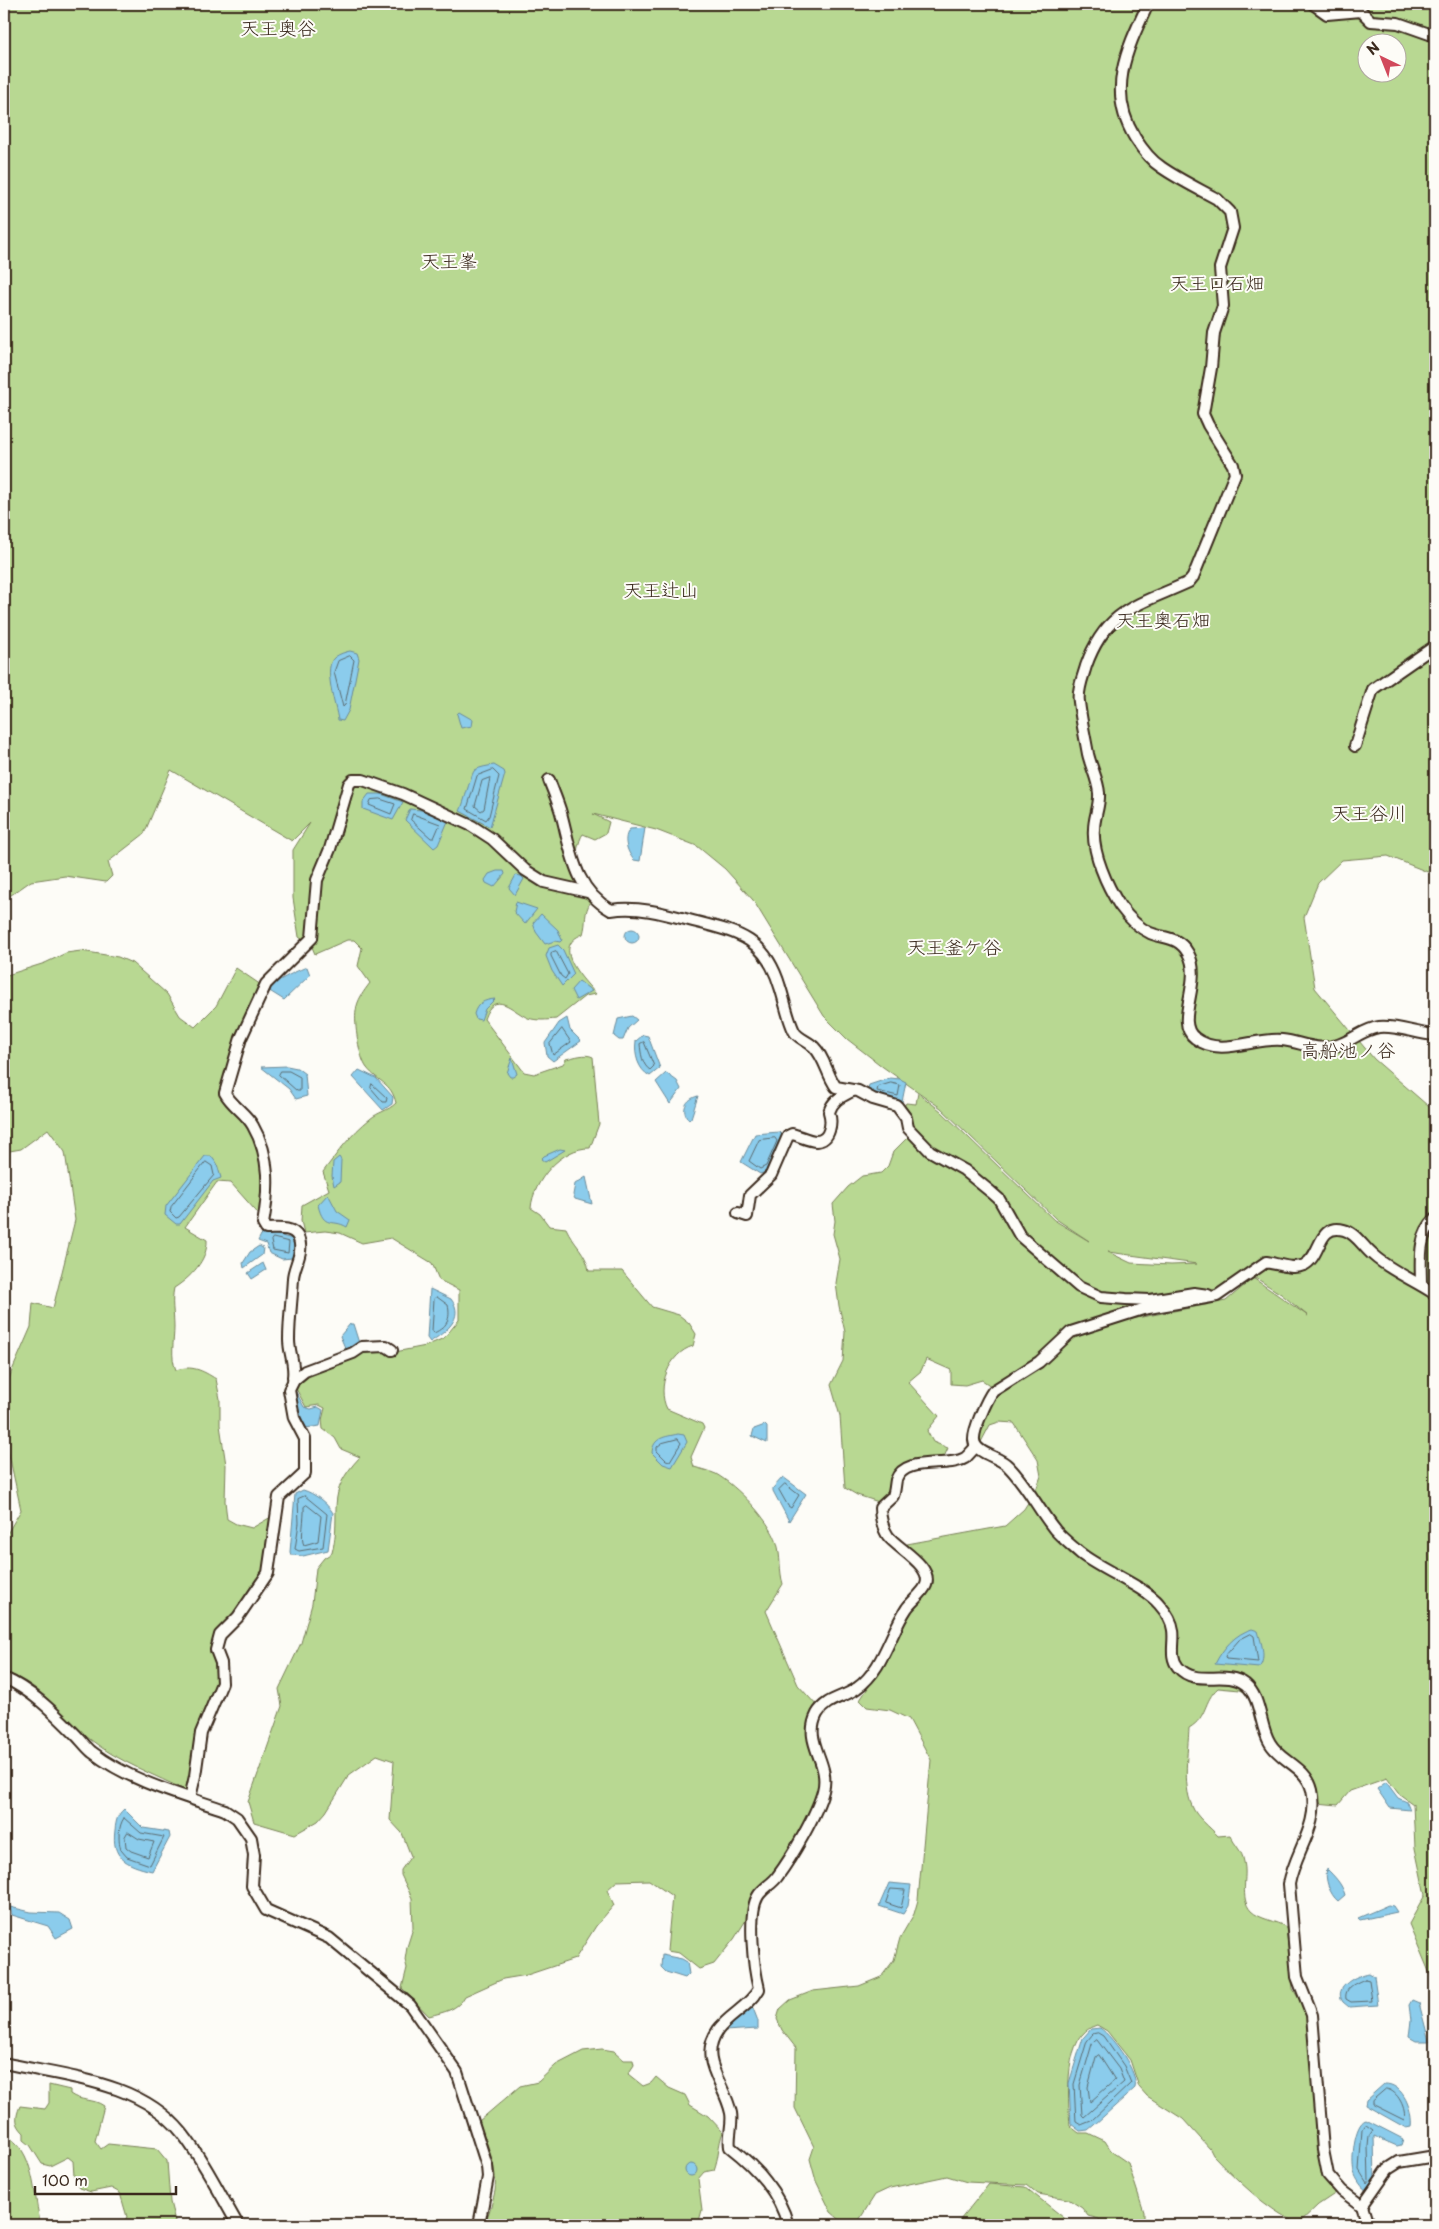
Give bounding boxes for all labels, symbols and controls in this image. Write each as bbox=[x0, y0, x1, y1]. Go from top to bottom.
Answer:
district label: 天王奥谷 bbox=[240, 13, 316, 41]
north arrow bbox=[1356, 32, 1406, 82]
text: N bbox=[1362, 37, 1384, 60]
district label: 天王峯 bbox=[420, 246, 478, 274]
district label: 天王口石畑 bbox=[1169, 268, 1265, 296]
district label: 天王辻山 bbox=[623, 575, 699, 603]
district label: 天王奥石畑 bbox=[1115, 605, 1211, 633]
district label: 天王谷川 bbox=[1331, 798, 1407, 826]
district label: 天王釜ケ谷 bbox=[906, 932, 1002, 960]
district label: 高船池ノ谷 bbox=[1300, 1035, 1396, 1063]
scale bar bbox=[35, 2164, 176, 2196]
text: 100 m bbox=[42, 2168, 88, 2191]

